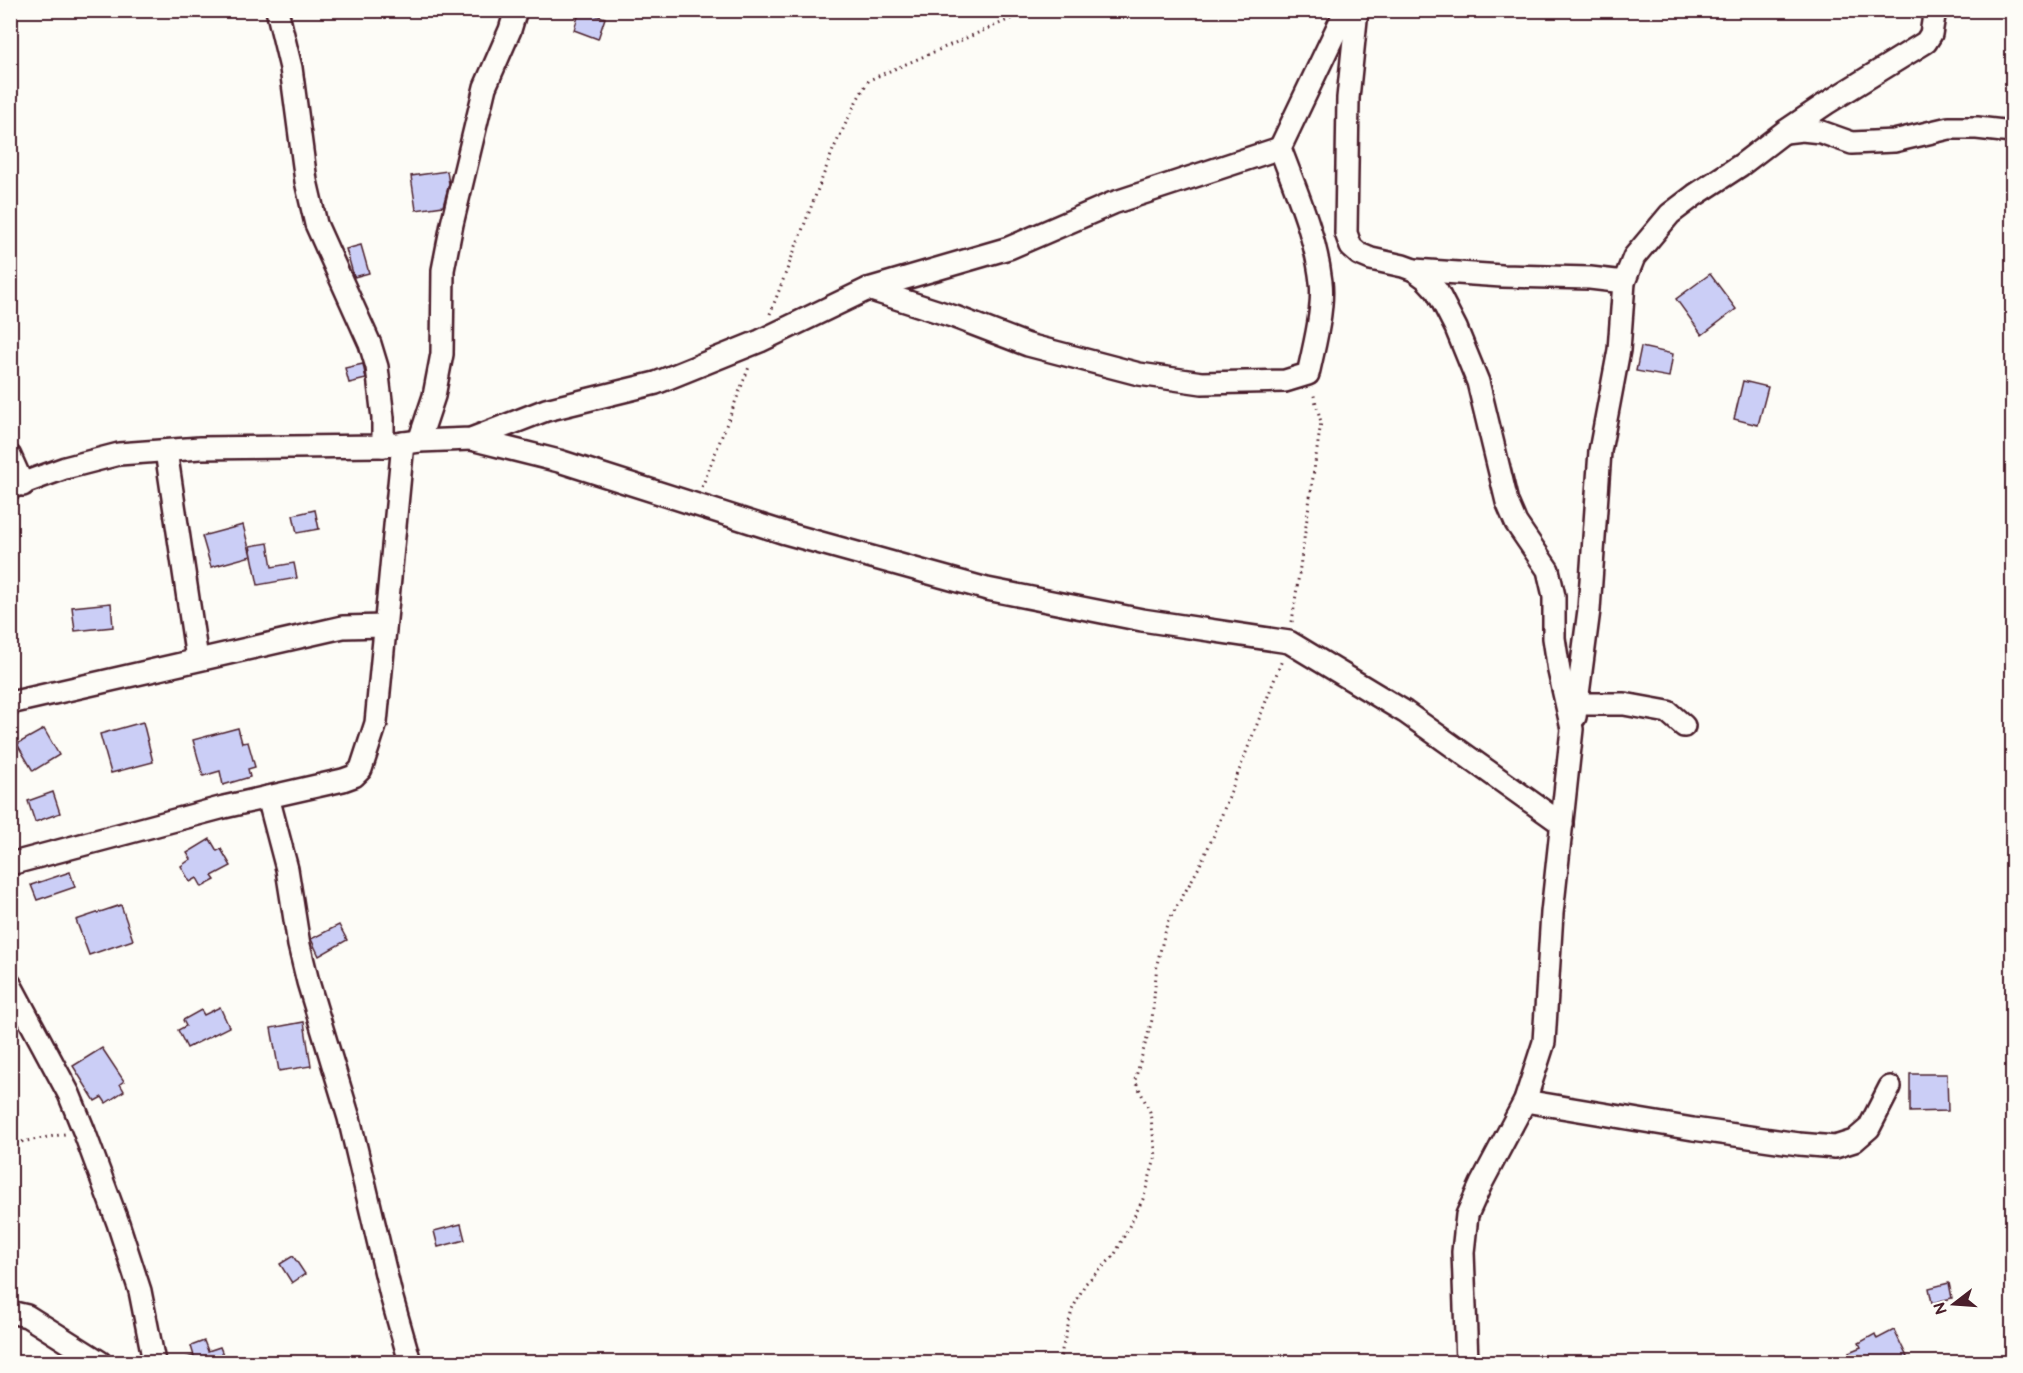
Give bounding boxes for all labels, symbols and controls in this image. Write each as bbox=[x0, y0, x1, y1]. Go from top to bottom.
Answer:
north arrow bbox=[1924, 1274, 1984, 1334]
text: N bbox=[1930, 1299, 1952, 1316]

